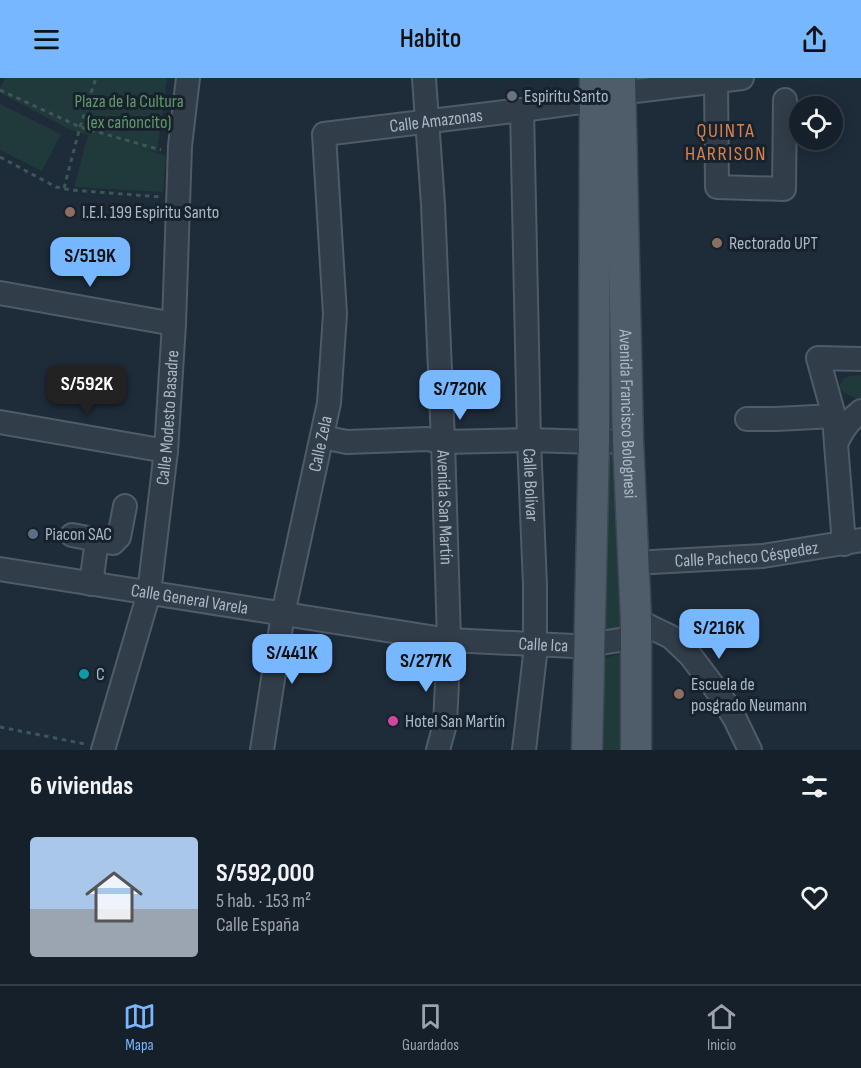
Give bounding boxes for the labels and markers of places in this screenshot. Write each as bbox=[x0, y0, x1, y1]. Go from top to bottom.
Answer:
place label: Espiritu Santo bbox=[524, 86, 608, 107]
marker: Espiritu Santo bbox=[505, 89, 519, 103]
place label: I.E.I. 199 Espiritu Santo bbox=[82, 202, 219, 223]
marker: I.E.I. 199 Espiritu Santo bbox=[63, 205, 77, 219]
place label: Rectorado UPT bbox=[729, 233, 818, 254]
marker: Rectorado UPT bbox=[710, 236, 724, 250]
pin: S/519K bbox=[41, 237, 139, 288]
pin: S/592K bbox=[38, 365, 136, 416]
pin: S/720K bbox=[411, 370, 509, 421]
place label: Piacon SAC bbox=[45, 524, 112, 545]
marker: Piacon SAC bbox=[26, 527, 40, 541]
pin: S/216K bbox=[670, 609, 768, 660]
pin: S/441K bbox=[243, 634, 341, 685]
pin: S/277K bbox=[377, 642, 475, 693]
place label: C bbox=[96, 664, 105, 685]
marker: C bbox=[77, 667, 91, 681]
place label: Escuela de posgrado Neumann bbox=[691, 674, 807, 716]
marker: Escuela de posgrado Neumann bbox=[672, 687, 686, 701]
place label: Hotel San Martín bbox=[405, 711, 505, 732]
marker: Hotel San Martín bbox=[386, 714, 400, 728]

